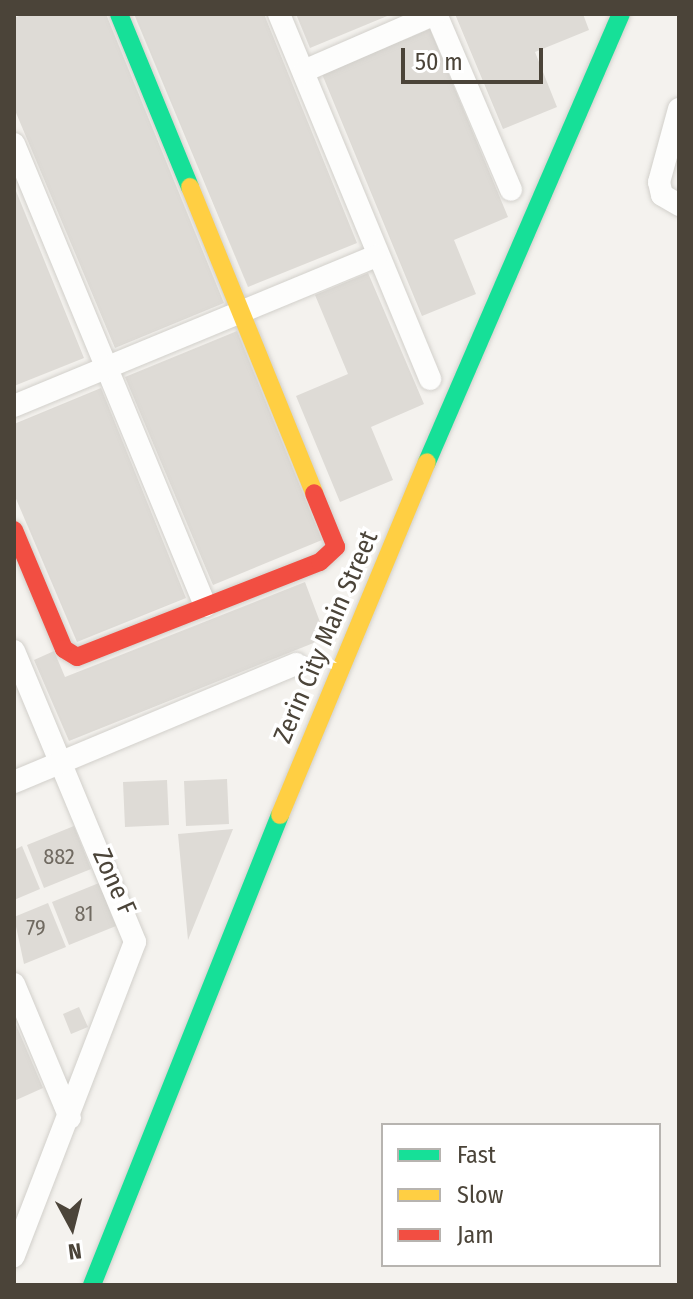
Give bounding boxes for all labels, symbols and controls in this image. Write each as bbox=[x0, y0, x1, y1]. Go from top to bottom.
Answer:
scale bar bbox=[405, 32, 547, 82]
text: 50 m bbox=[415, 48, 463, 76]
street label: Zerin City Main Street bbox=[267, 526, 385, 748]
house number: 882 bbox=[43, 844, 75, 870]
street label: Zone F bbox=[86, 844, 142, 920]
house number: 81 bbox=[74, 901, 94, 927]
house number: 79 bbox=[26, 915, 46, 941]
legend bbox=[381, 1123, 661, 1267]
text: Fast bbox=[457, 1141, 496, 1169]
text: Slow bbox=[457, 1181, 503, 1209]
north arrow bbox=[32, 1187, 112, 1267]
text: Jam bbox=[457, 1221, 494, 1249]
text: N bbox=[67, 1237, 83, 1266]

